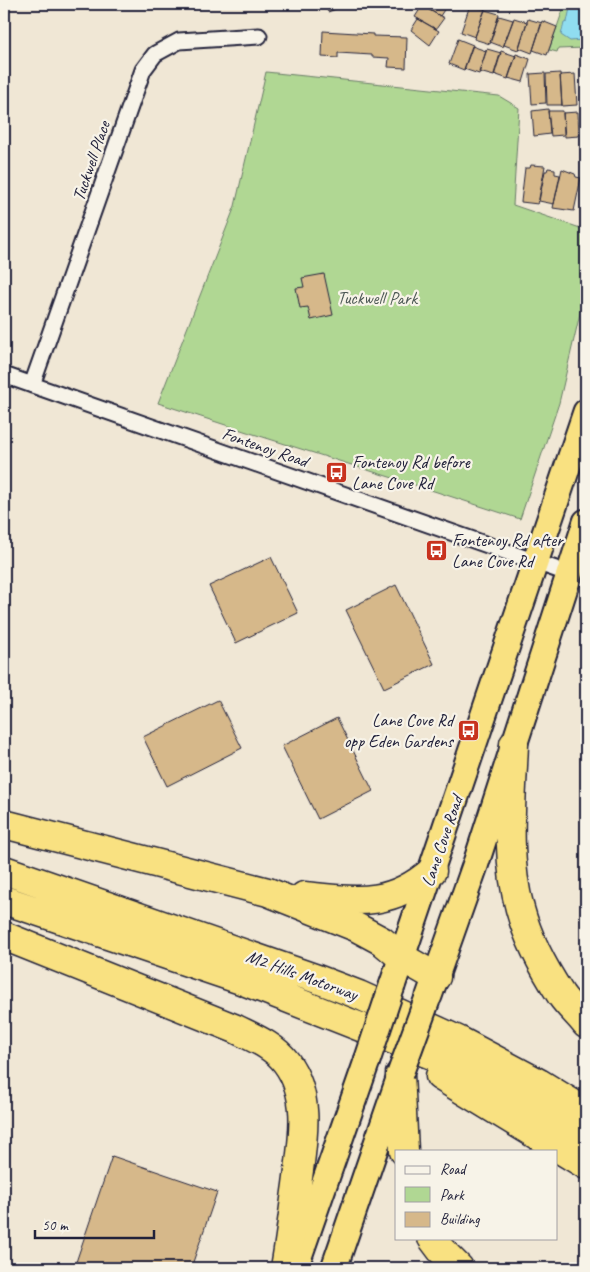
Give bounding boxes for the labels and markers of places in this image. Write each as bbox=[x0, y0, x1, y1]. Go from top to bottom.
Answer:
place label: Fontenoy Rd before Lane Cove Rd bbox=[352, 451, 471, 494]
bus stop icon: Fontenoy Rd before Lane Cove Rd bbox=[324, 460, 348, 484]
place label: Fontenoy Rd after Lane Cove Rd bbox=[452, 529, 564, 572]
bus stop icon: Fontenoy Rd after Lane Cove Rd bbox=[424, 538, 448, 562]
place label: Lane Cove Rd opp Eden Gardens bbox=[344, 709, 456, 752]
bus stop icon: Lane Cove Rd opp Eden Gardens bbox=[457, 718, 481, 742]

